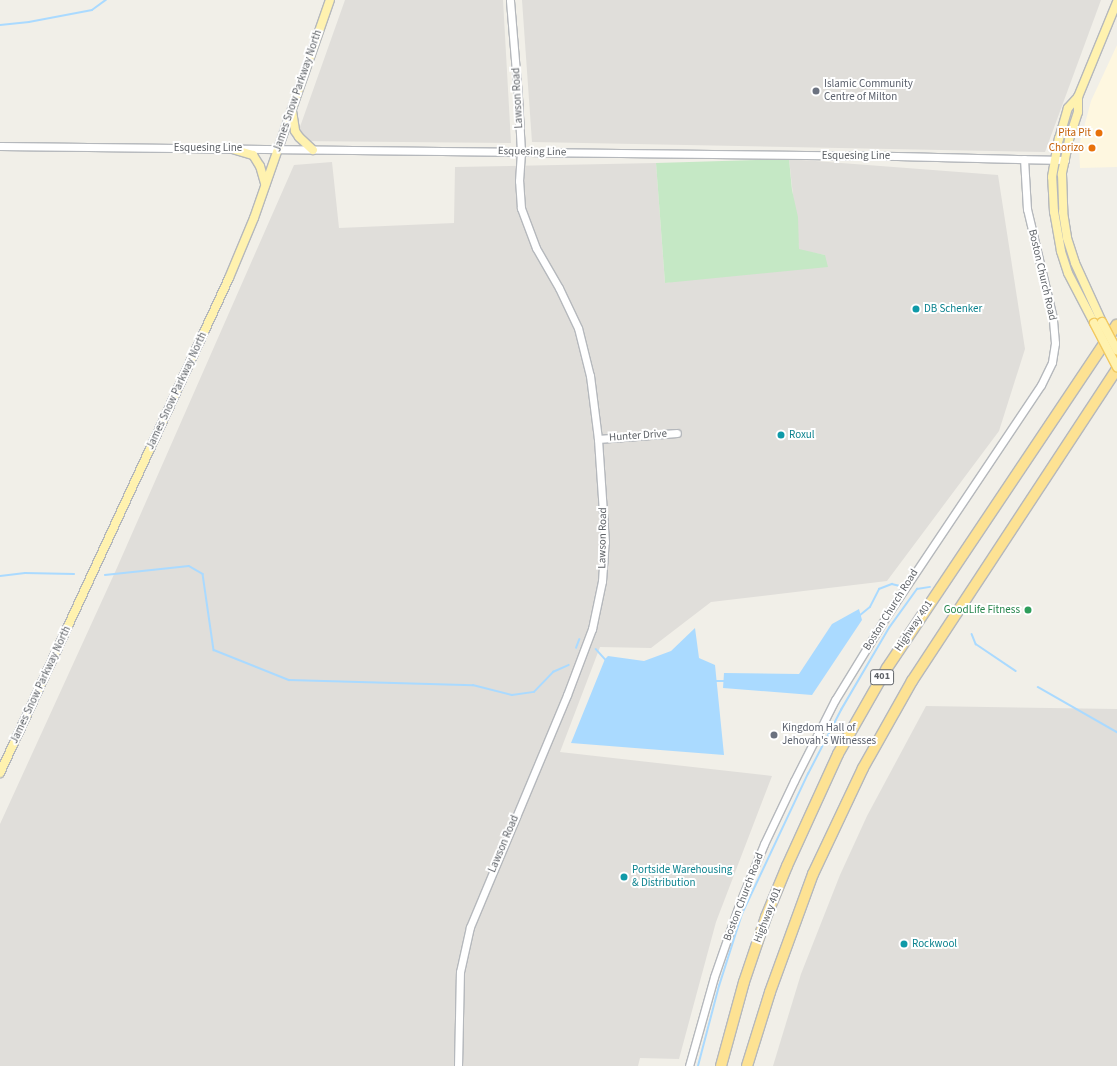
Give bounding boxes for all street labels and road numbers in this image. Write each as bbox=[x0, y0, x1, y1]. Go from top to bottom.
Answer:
street label: James Snow Parkway North bbox=[271, 28, 325, 154]
street label: Lawson Road bbox=[510, 67, 526, 129]
street label: Esquesing Line bbox=[174, 141, 242, 155]
street label: Esquesing Line bbox=[498, 145, 566, 159]
street label: Esquesing Line bbox=[822, 149, 890, 163]
street label: Boston Church Road bbox=[1025, 228, 1059, 322]
street label: James Snow Parkway North bbox=[144, 330, 210, 452]
street label: Hunter Drive bbox=[609, 427, 667, 445]
street label: Lawson Road bbox=[596, 507, 610, 569]
street label: Boston Church Road bbox=[861, 567, 921, 653]
street label: Highway 401 bbox=[892, 598, 936, 654]
street label: James Snow Parkway North bbox=[8, 624, 74, 746]
road number: 401 bbox=[870, 669, 894, 685]
street label: Lawson Road bbox=[486, 813, 522, 875]
street label: Boston Church Road bbox=[721, 851, 767, 943]
street label: Highway 401 bbox=[751, 885, 785, 945]

